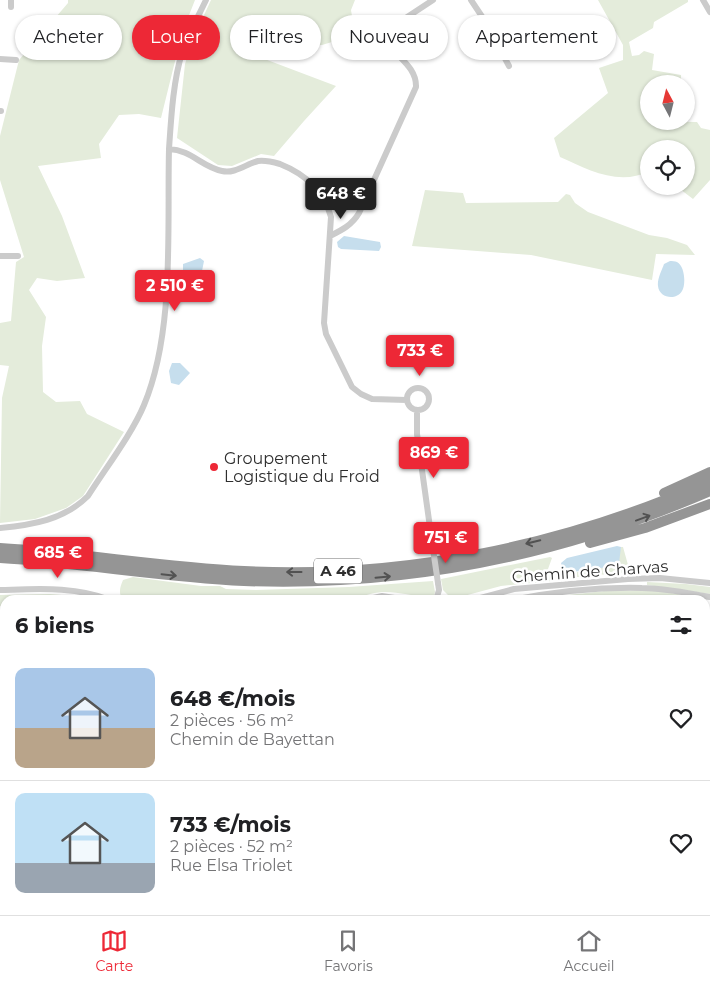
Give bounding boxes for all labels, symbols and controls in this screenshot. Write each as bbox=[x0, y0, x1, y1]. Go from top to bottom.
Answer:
chip: Acheter bbox=[15, 15, 122, 60]
chip: Louer bbox=[132, 15, 220, 60]
chip: Filtres bbox=[230, 15, 321, 60]
chip: Nouveau bbox=[331, 15, 448, 60]
chip: Appartement bbox=[458, 15, 616, 60]
north arrow bbox=[640, 75, 695, 130]
map controls bbox=[640, 75, 695, 195]
button: locate bbox=[640, 140, 695, 195]
pin: 648 € bbox=[306, 178, 376, 220]
text: 648 € bbox=[316, 184, 366, 203]
pin: 2 510 € bbox=[129, 270, 221, 312]
text: 2 510 € bbox=[146, 276, 204, 295]
pin: 733 € bbox=[385, 334, 455, 377]
text: 733 € bbox=[397, 341, 443, 360]
pin: 869 € bbox=[399, 436, 469, 479]
text: 869 € bbox=[410, 443, 458, 462]
place label: Groupement Logistique du Froid bbox=[224, 449, 380, 486]
marker: Groupement Logistique du Froid bbox=[208, 461, 220, 473]
one-way arrow bbox=[635, 513, 650, 522]
pin: 751 € bbox=[411, 522, 481, 564]
text: 751 € bbox=[425, 528, 467, 547]
pin: 685 € bbox=[23, 536, 93, 579]
one-way arrow bbox=[526, 538, 542, 548]
text: 685 € bbox=[34, 543, 82, 562]
street label: Chemin de Charvas bbox=[511, 557, 669, 586]
road number: A 46 bbox=[314, 558, 362, 584]
one-way arrow bbox=[286, 567, 302, 577]
one-way arrow bbox=[160, 570, 176, 579]
one-way arrow bbox=[375, 572, 391, 582]
icon: filters bbox=[667, 611, 695, 639]
text: 6 biens bbox=[15, 613, 94, 638]
text: 648 €/mois bbox=[170, 686, 295, 711]
icon: home bbox=[55, 688, 115, 748]
icon: heart bbox=[667, 704, 695, 732]
text: 2 pièces · 56 m² bbox=[170, 711, 294, 730]
text: Chemin de Bayettan bbox=[170, 730, 335, 749]
text: 733 €/mois bbox=[170, 812, 291, 837]
icon: home bbox=[55, 813, 115, 873]
icon: heart bbox=[667, 829, 695, 857]
text: 2 pièces · 52 m² bbox=[170, 837, 293, 856]
text: Rue Elsa Triolet bbox=[170, 856, 293, 875]
tab: Carte bbox=[95, 927, 133, 975]
tab: Favoris bbox=[324, 927, 373, 975]
tab: Accueil bbox=[564, 927, 615, 975]

